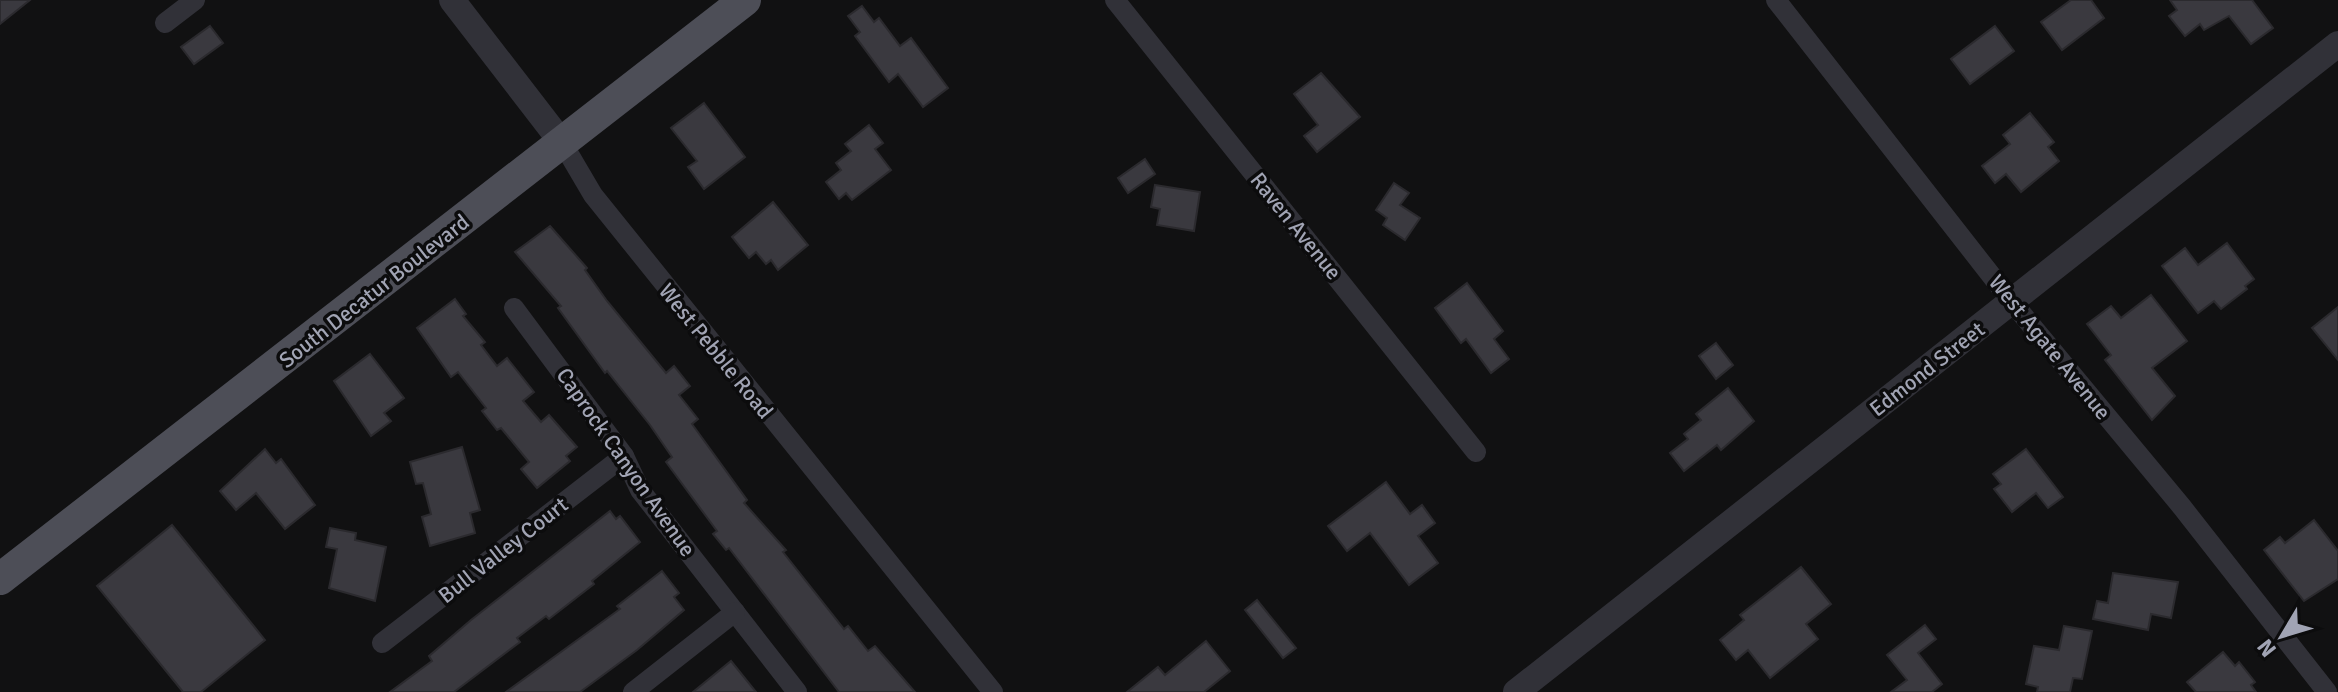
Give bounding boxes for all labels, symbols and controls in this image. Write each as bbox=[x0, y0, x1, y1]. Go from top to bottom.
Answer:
street label: Raven Avenue bbox=[1245, 167, 1347, 285]
street label: South Decatur Boulevard bbox=[274, 208, 474, 374]
street label: West Agate Avenue bbox=[1983, 269, 2117, 425]
street label: West Pebble Road bbox=[653, 278, 779, 424]
street label: Edmond Street bbox=[1864, 315, 1990, 422]
street label: Caprock Canyon Avenue bbox=[551, 362, 701, 562]
street label: Bull Valley Court bbox=[433, 491, 573, 609]
north arrow bbox=[2242, 596, 2322, 676]
text: N bbox=[2251, 634, 2282, 662]

